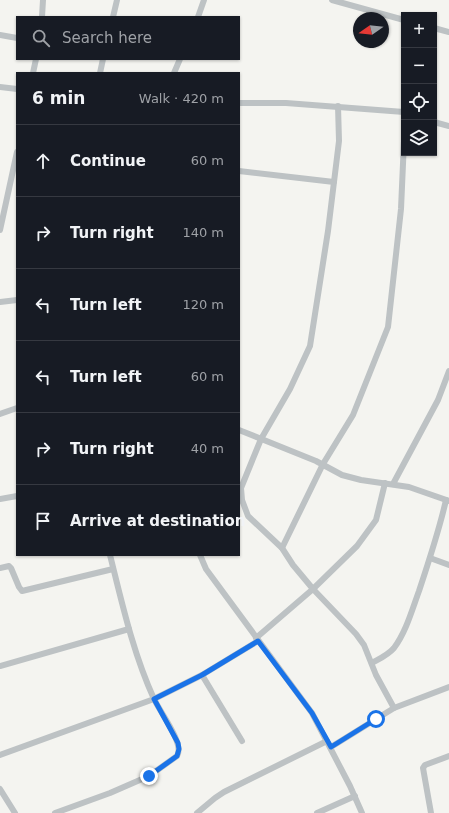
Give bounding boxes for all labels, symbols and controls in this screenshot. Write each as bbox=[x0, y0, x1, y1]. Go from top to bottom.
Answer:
north arrow bbox=[353, 12, 389, 48]
map controls bbox=[401, 12, 437, 156]
button: + bbox=[401, 12, 437, 48]
search box bbox=[16, 16, 240, 60]
icon: search bbox=[30, 27, 52, 49]
text: Search here bbox=[62, 29, 152, 47]
button: − bbox=[401, 48, 437, 84]
button: locate bbox=[401, 84, 437, 120]
text: 6 min bbox=[32, 88, 85, 108]
text: Walk · 420 m bbox=[139, 91, 224, 106]
button: layers bbox=[401, 120, 437, 156]
icon: ahead bbox=[32, 150, 54, 172]
text: Continue bbox=[70, 152, 146, 170]
text: 60 m bbox=[191, 153, 224, 168]
icon: right bbox=[32, 222, 54, 244]
text: Turn right bbox=[70, 224, 154, 242]
text: 140 m bbox=[182, 225, 224, 240]
icon: left bbox=[32, 294, 54, 316]
text: Turn left bbox=[70, 296, 142, 314]
text: 120 m bbox=[182, 297, 224, 312]
icon: left bbox=[32, 366, 54, 388]
text: Turn left bbox=[70, 368, 142, 386]
text: 60 m bbox=[191, 369, 224, 384]
icon: right bbox=[32, 438, 54, 460]
text: Turn right bbox=[70, 440, 154, 458]
text: 40 m bbox=[191, 441, 224, 456]
icon: arrive bbox=[32, 510, 54, 532]
text: Arrive at destination bbox=[70, 512, 245, 530]
route start bbox=[367, 710, 385, 728]
route end bbox=[140, 767, 158, 785]

